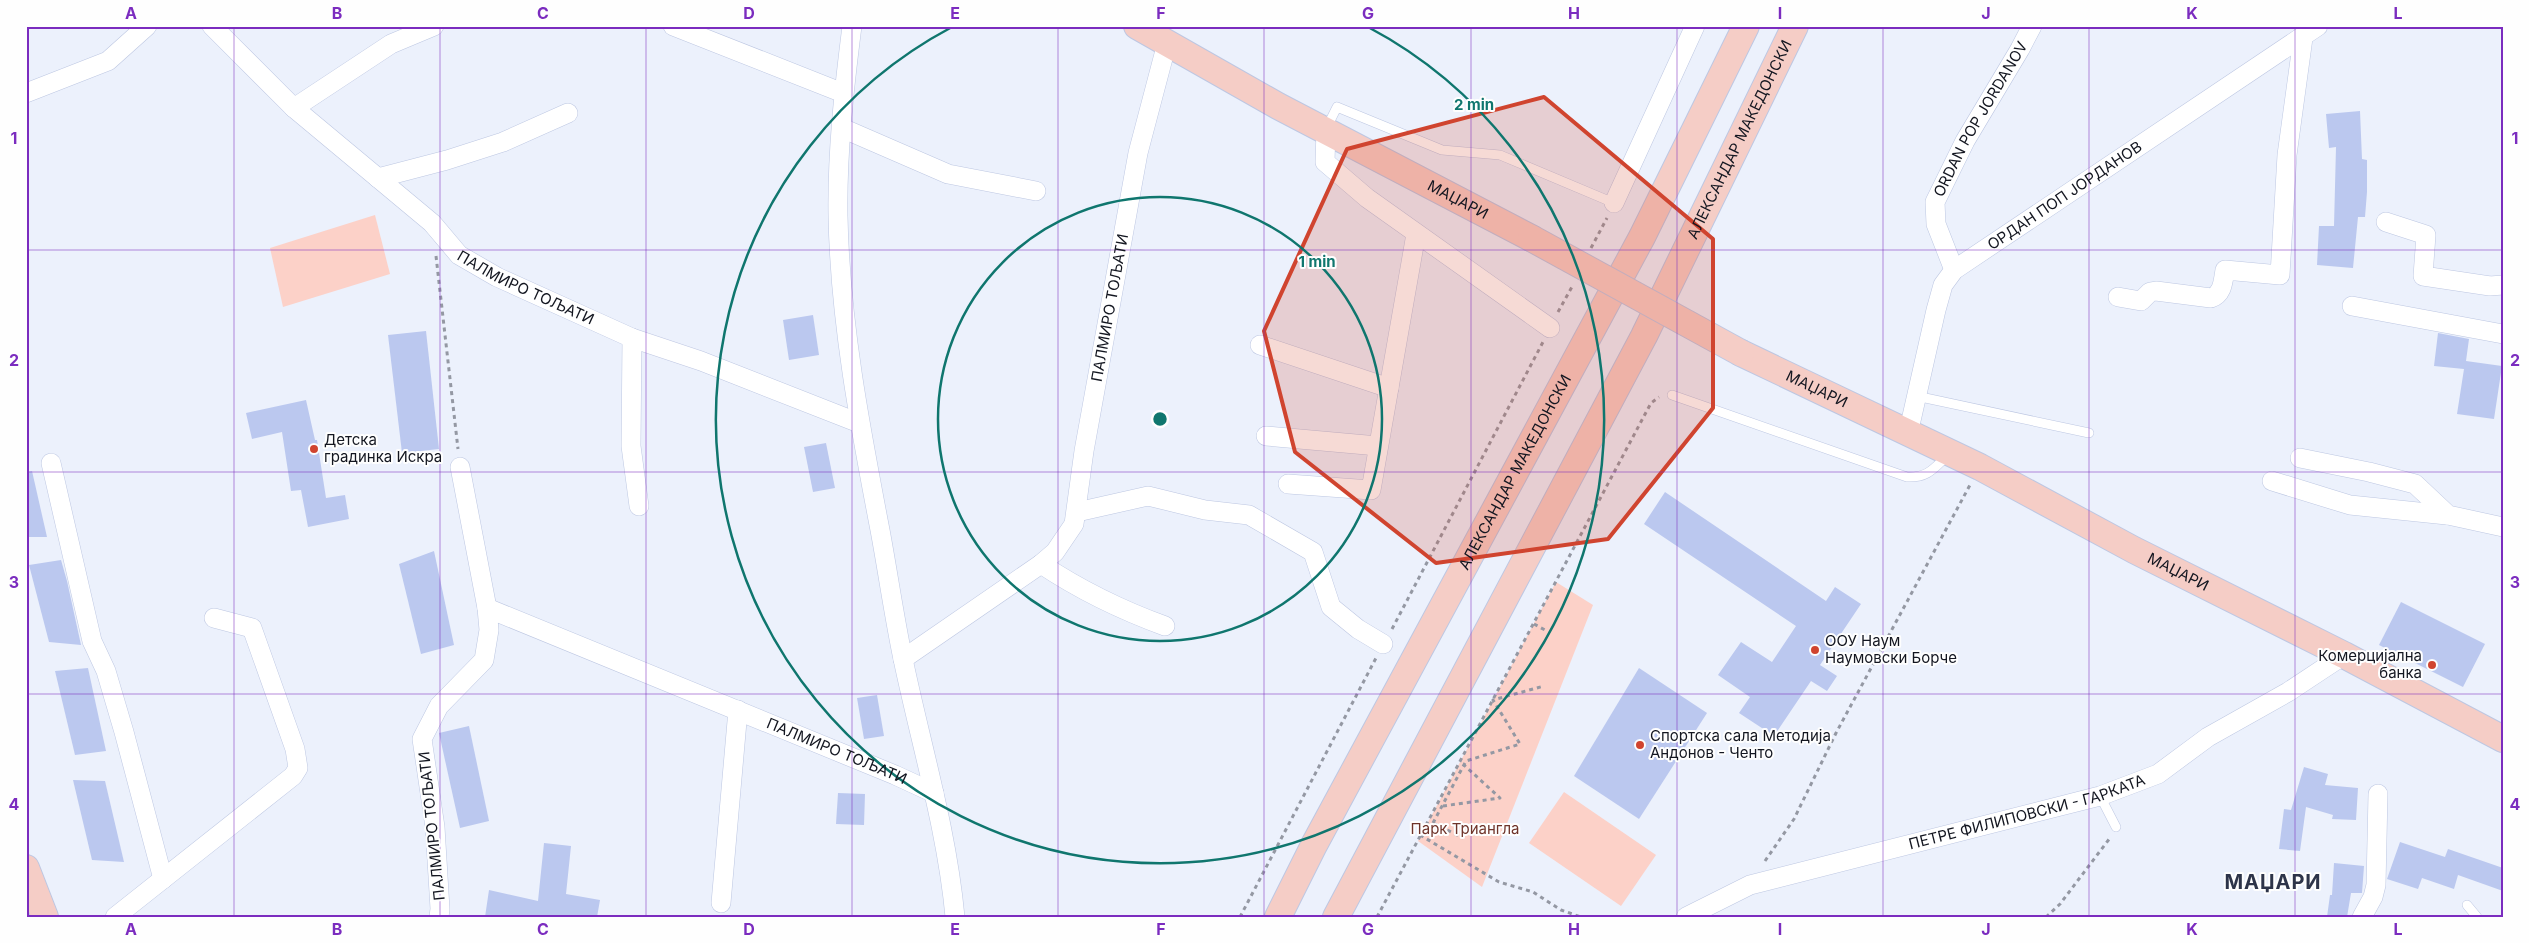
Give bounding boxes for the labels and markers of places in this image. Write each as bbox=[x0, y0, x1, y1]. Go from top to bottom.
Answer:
centre of rings bbox=[1151, 410, 1169, 428]
place label: Детска градинка Искра bbox=[324, 430, 442, 466]
marker: Детска градинка Искра bbox=[308, 443, 320, 455]
place label: ООУ Наум Наумовски Борче bbox=[1825, 631, 1957, 667]
marker: ООУ Наум Наумовски Борче bbox=[1809, 644, 1821, 656]
place label: Комерцијална банка bbox=[2318, 646, 2422, 682]
marker: Комерцијална банка bbox=[2426, 659, 2438, 671]
place label: Спортска сала Методија Андонов - Ченто bbox=[1650, 726, 1831, 762]
marker: Спортска сала Методија Андонов - Ченто bbox=[1634, 739, 1646, 751]

